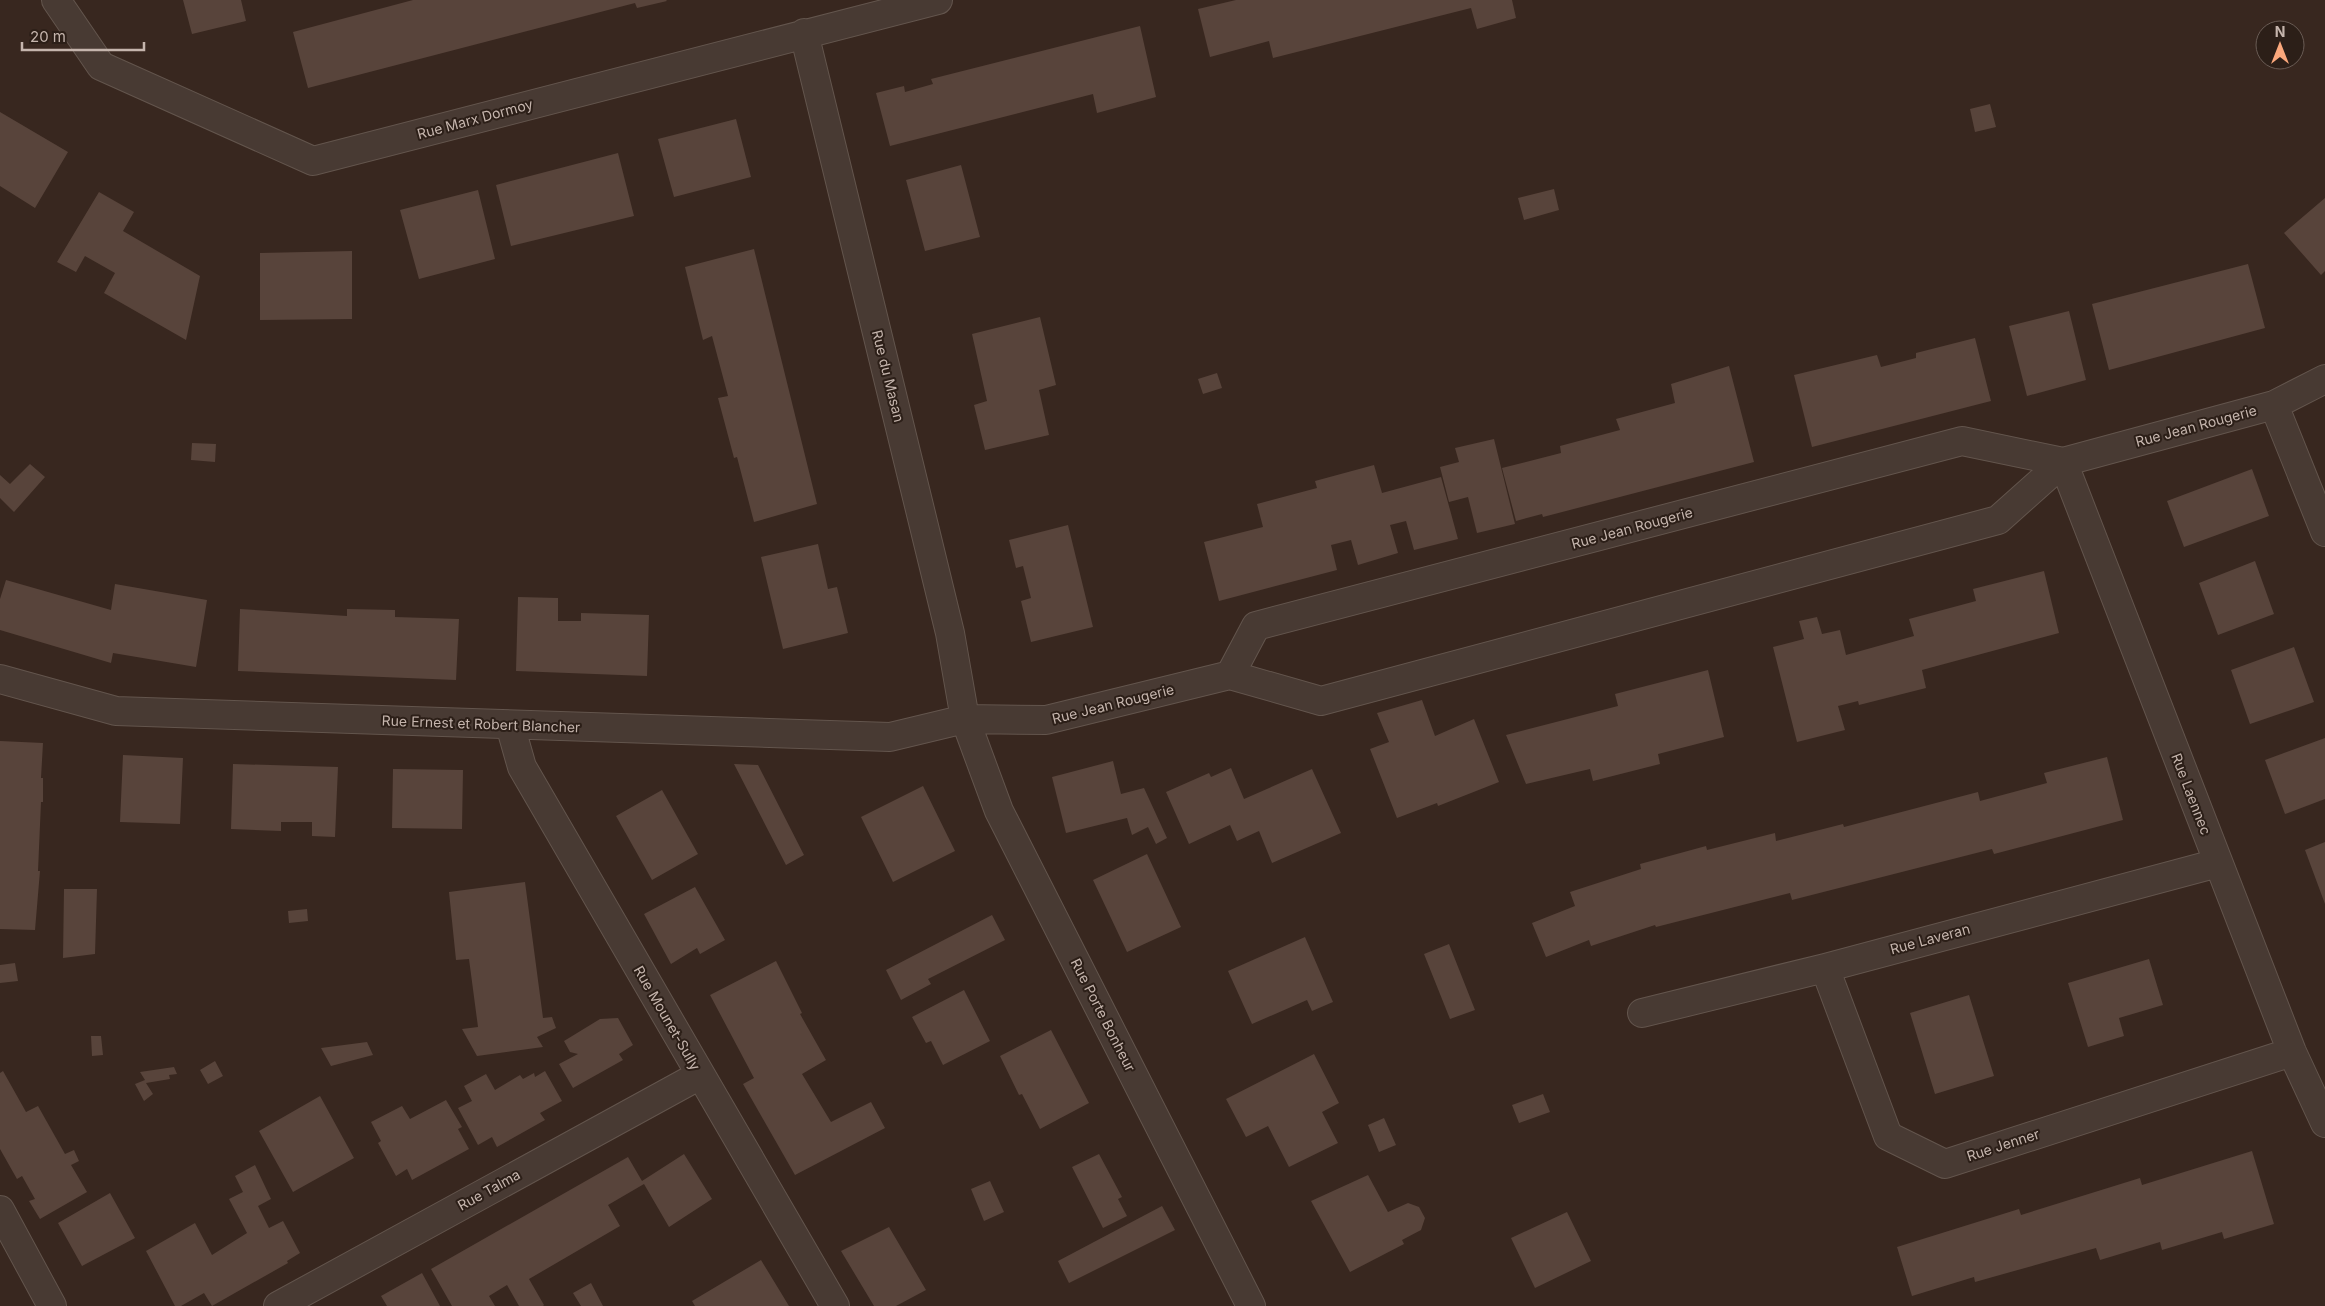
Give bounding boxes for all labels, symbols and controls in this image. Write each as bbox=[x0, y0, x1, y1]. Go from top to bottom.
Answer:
scale bar bbox=[22, 20, 145, 52]
north arrow bbox=[2255, 20, 2305, 70]
text: N bbox=[2275, 23, 2285, 40]
text: 20 m bbox=[30, 27, 66, 46]
street label: Rue Marx Dormoy bbox=[415, 95, 535, 142]
street label: Rue du Masan bbox=[869, 328, 908, 424]
street label: Rue Jean Rougerie bbox=[2133, 401, 2258, 450]
street label: Rue Jean Rougerie bbox=[1569, 503, 1694, 552]
street label: Rue Jean Rougerie bbox=[1050, 680, 1176, 727]
street label: Rue Ernest et Robert Blancher bbox=[381, 712, 581, 735]
street label: Rue Laennec bbox=[2168, 751, 2215, 837]
street label: Rue Laveran bbox=[1888, 920, 1972, 957]
street label: Rue Porte Bonheur bbox=[1068, 955, 1139, 1074]
street label: Rue Mounet-Sully bbox=[631, 962, 704, 1073]
street label: Rue Jenner bbox=[1964, 1125, 2041, 1164]
street label: Rue Talma bbox=[455, 1165, 523, 1214]

